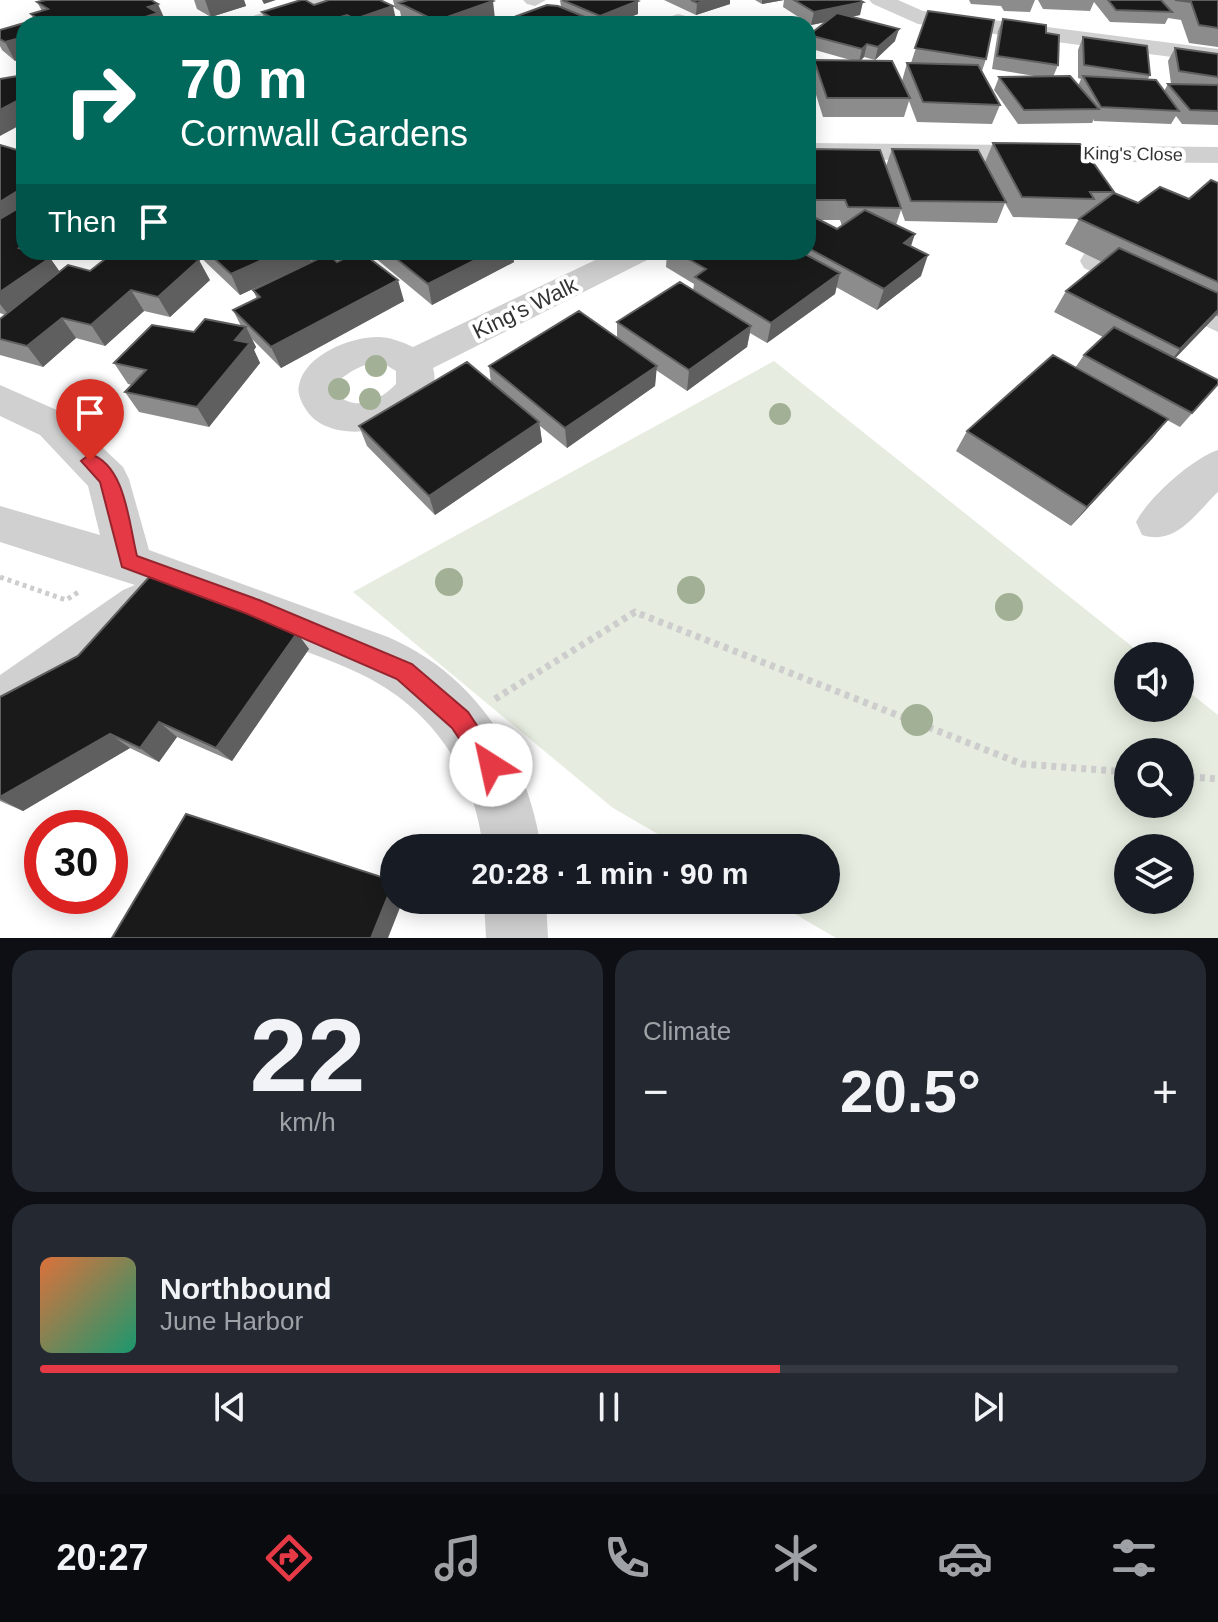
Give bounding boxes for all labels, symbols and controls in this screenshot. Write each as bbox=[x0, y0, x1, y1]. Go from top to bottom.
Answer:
text: 70 m bbox=[180, 47, 308, 110]
icon: right bbox=[48, 48, 152, 152]
text: Cornwall Gardens bbox=[180, 113, 468, 154]
street label: King's Close bbox=[1083, 143, 1183, 165]
icon: arrive bbox=[132, 200, 176, 244]
text: Then bbox=[48, 205, 116, 238]
street label: King's Walk bbox=[469, 271, 582, 344]
pin bbox=[56, 379, 124, 461]
icon: arrive bbox=[68, 391, 112, 435]
map controls bbox=[1114, 642, 1194, 914]
button: sound bbox=[1114, 642, 1194, 722]
position arrow bbox=[449, 723, 533, 807]
button: search bbox=[1114, 738, 1194, 818]
speed limit sign: 30 bbox=[24, 810, 128, 914]
button: layers bbox=[1114, 834, 1194, 914]
text: 20:28 · 1 min · 90 m bbox=[472, 857, 748, 890]
text: 22 bbox=[250, 997, 365, 1113]
text: Climate bbox=[643, 1016, 731, 1046]
text: 20.5° bbox=[840, 1058, 981, 1125]
text: − bbox=[643, 1067, 669, 1116]
text: + bbox=[1152, 1067, 1178, 1116]
text: km/h bbox=[279, 1107, 336, 1137]
text: Northbound bbox=[160, 1272, 332, 1305]
text: June Harbor bbox=[160, 1306, 303, 1336]
icon: previous bbox=[208, 1385, 252, 1429]
icon: pause bbox=[587, 1385, 631, 1429]
icon: next bbox=[966, 1385, 1010, 1429]
icon: directions bbox=[261, 1530, 317, 1586]
icon: music bbox=[430, 1530, 486, 1586]
icon: phone bbox=[599, 1530, 655, 1586]
icon: climate bbox=[768, 1530, 824, 1586]
icon: car bbox=[937, 1530, 993, 1586]
icon: filters bbox=[1106, 1530, 1162, 1586]
text: 20:27 bbox=[56, 1537, 149, 1578]

